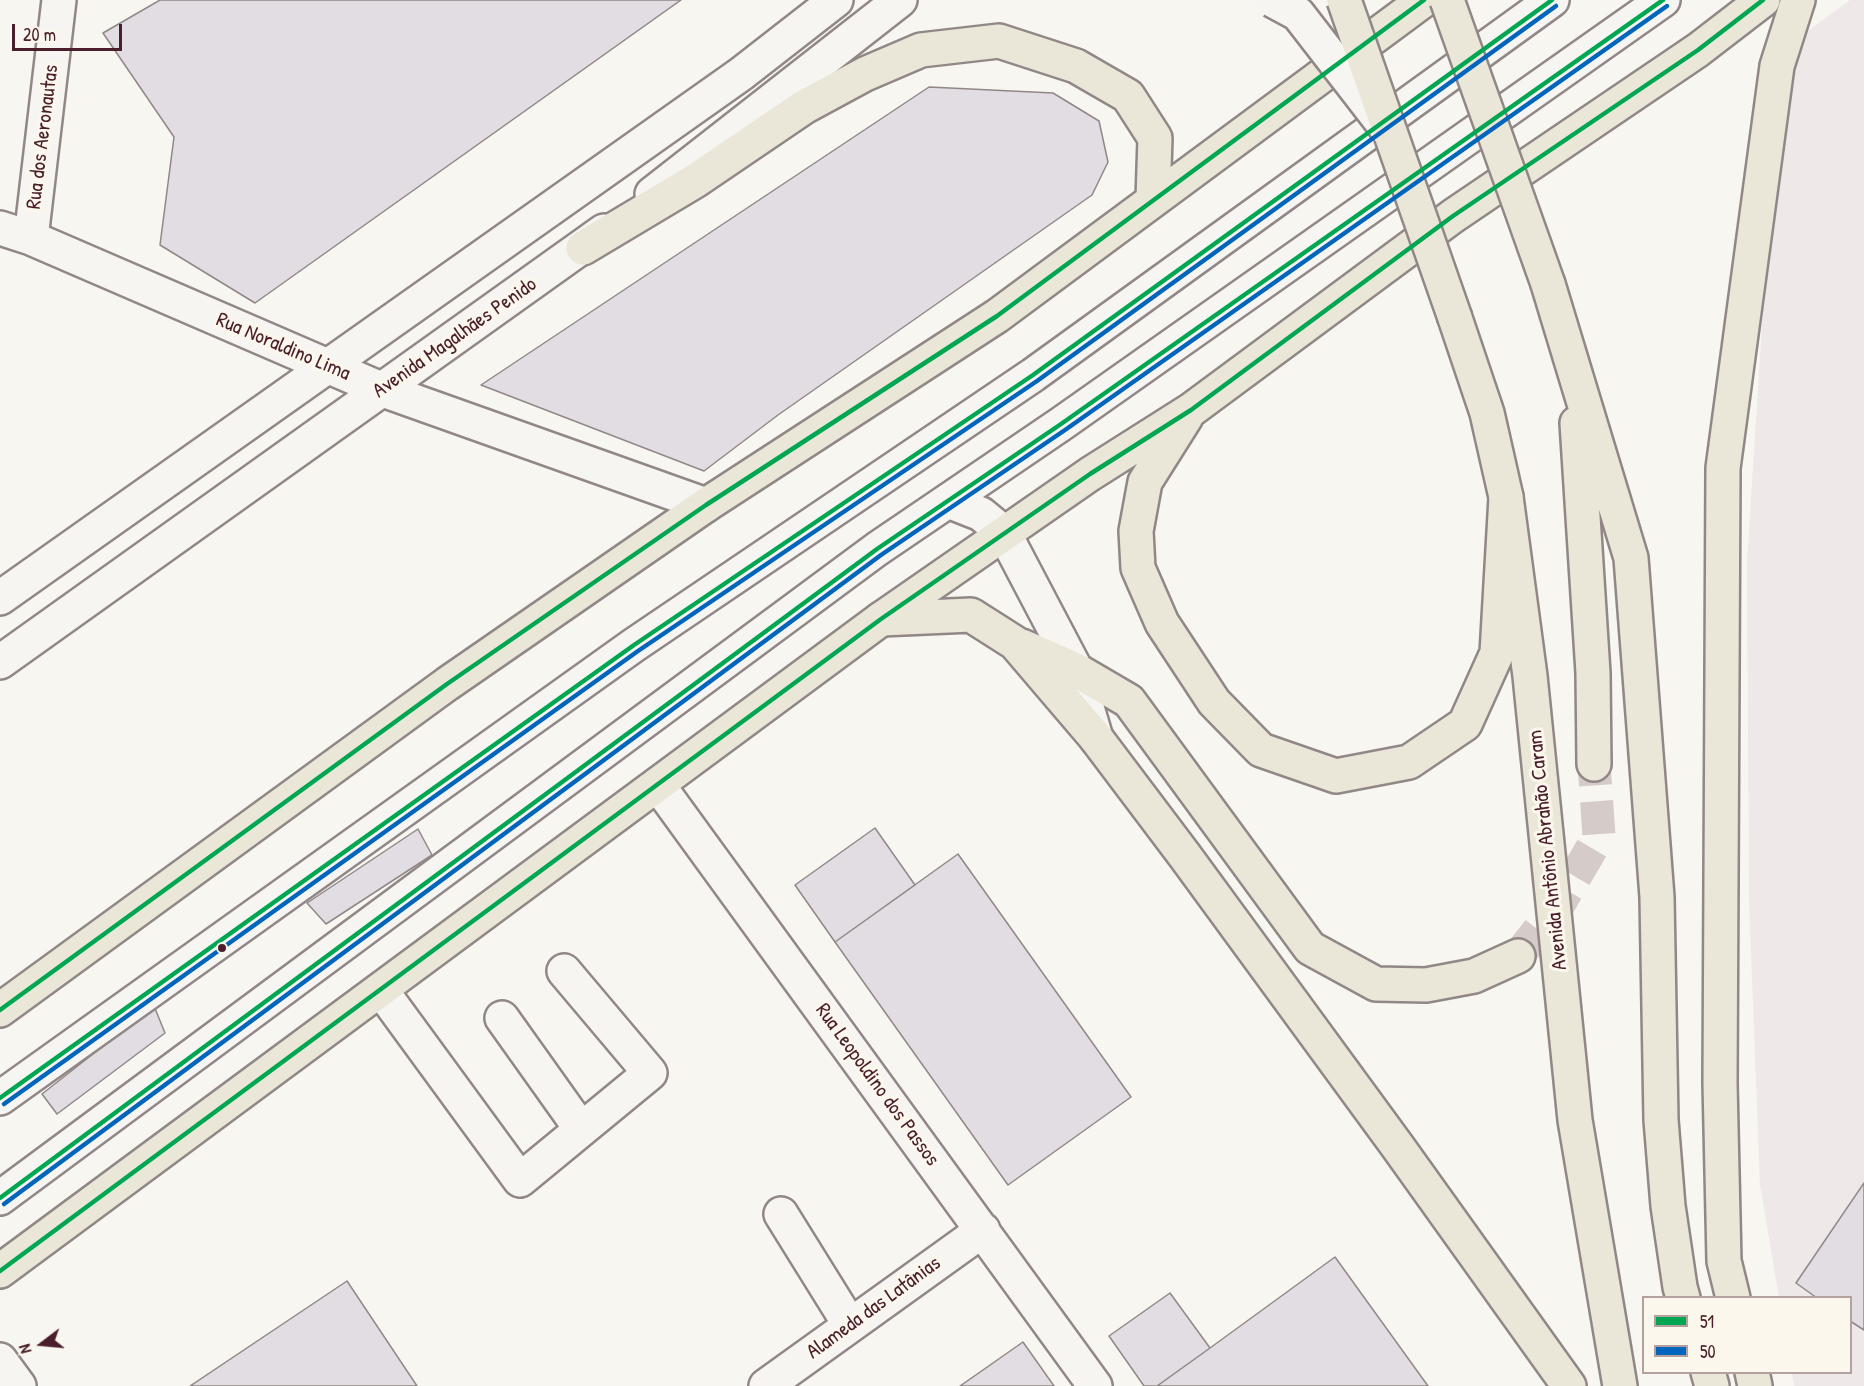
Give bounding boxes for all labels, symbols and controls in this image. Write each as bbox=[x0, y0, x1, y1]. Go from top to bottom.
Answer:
scale bar bbox=[15, 12, 124, 50]
text: 20 m bbox=[23, 22, 56, 47]
street label: Rua dos Aeronautas bbox=[22, 63, 64, 211]
street label: Avenida Magalhães Penido bbox=[368, 272, 542, 404]
street label: Rua Noraldino Lima bbox=[212, 307, 354, 387]
street label: Avenida Antônio Abrahão Caram bbox=[1523, 729, 1573, 971]
unlabelled marker bbox=[216, 942, 228, 954]
street label: Rua Leopoldino dos Passos bbox=[810, 999, 944, 1171]
street label: Alameda das Latânias bbox=[802, 1251, 946, 1365]
legend bbox=[1642, 1296, 1852, 1374]
text: 51 bbox=[1700, 1309, 1714, 1334]
north arrow bbox=[12, 1314, 72, 1374]
text: 50 bbox=[1700, 1339, 1716, 1364]
text: N bbox=[13, 1342, 36, 1356]

